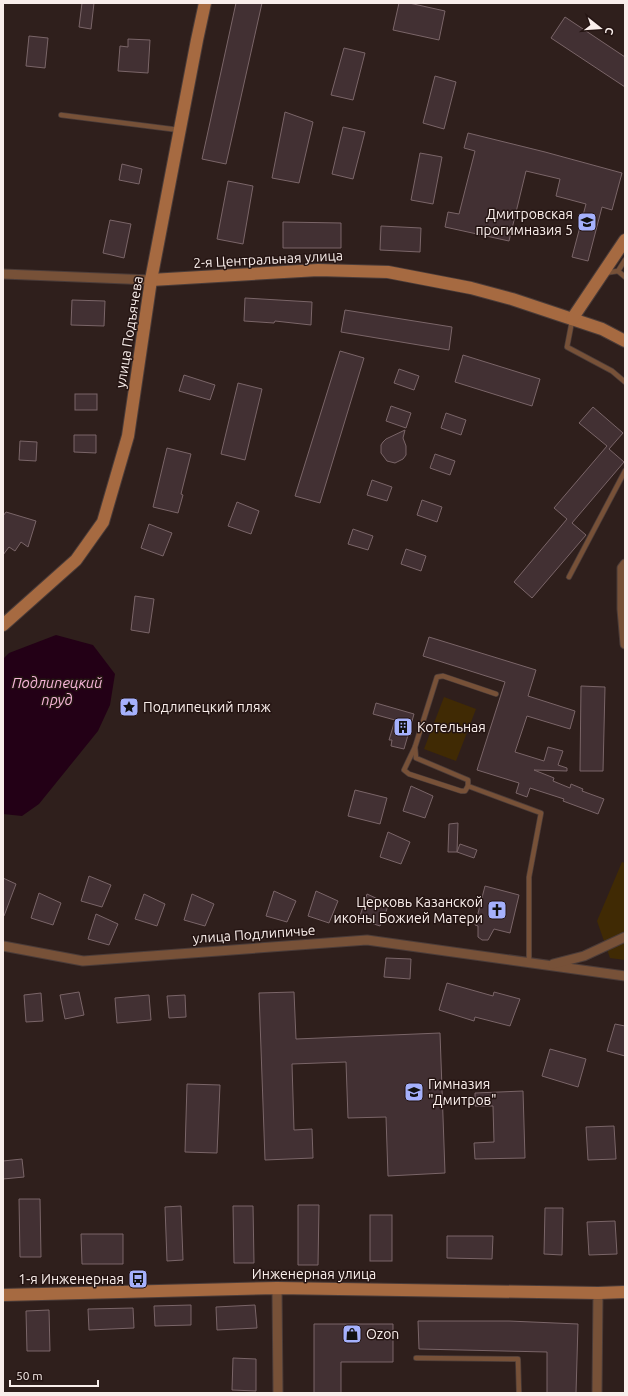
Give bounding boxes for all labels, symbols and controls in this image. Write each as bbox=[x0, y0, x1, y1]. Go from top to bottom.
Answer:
north arrow bbox=[580, 8, 620, 48]
text: С bbox=[603, 26, 616, 36]
place label: Дмитровская прогимназия 5 bbox=[475, 206, 573, 238]
school or university icon: Дмитровская прогимназия 5 bbox=[576, 211, 598, 233]
street label: 2-я Центральная улица bbox=[193, 247, 343, 271]
street label: улица Подъячева bbox=[112, 275, 146, 389]
water label: Подлипецкий пруд bbox=[12, 674, 102, 708]
place icon: Подлипецкий пляж bbox=[118, 696, 140, 718]
place label: Подлипецкий пляж bbox=[143, 699, 271, 715]
building icon: Котельная bbox=[392, 716, 414, 738]
place label: Котельная bbox=[417, 719, 486, 735]
place label: Церковь Казанской иконы Божией Матери bbox=[333, 894, 483, 926]
church icon: Церковь Казанской иконы Божией Матери bbox=[486, 899, 508, 921]
street label: улица Подлипичье bbox=[192, 922, 316, 946]
place label: Гимназия "Дмитров" bbox=[428, 1076, 497, 1108]
school or university icon: Гимназия "Дмитров" bbox=[403, 1081, 425, 1103]
street label: Инженерная улица bbox=[252, 1266, 376, 1282]
bus stop icon: 1-я Инженерная bbox=[127, 1268, 149, 1290]
place label: 1-я Инженерная bbox=[18, 1271, 124, 1287]
shop icon: Ozon bbox=[341, 1323, 363, 1345]
place label: Ozon bbox=[366, 1326, 399, 1342]
scale bar bbox=[10, 1362, 98, 1388]
text: 50 m bbox=[16, 1369, 43, 1382]

